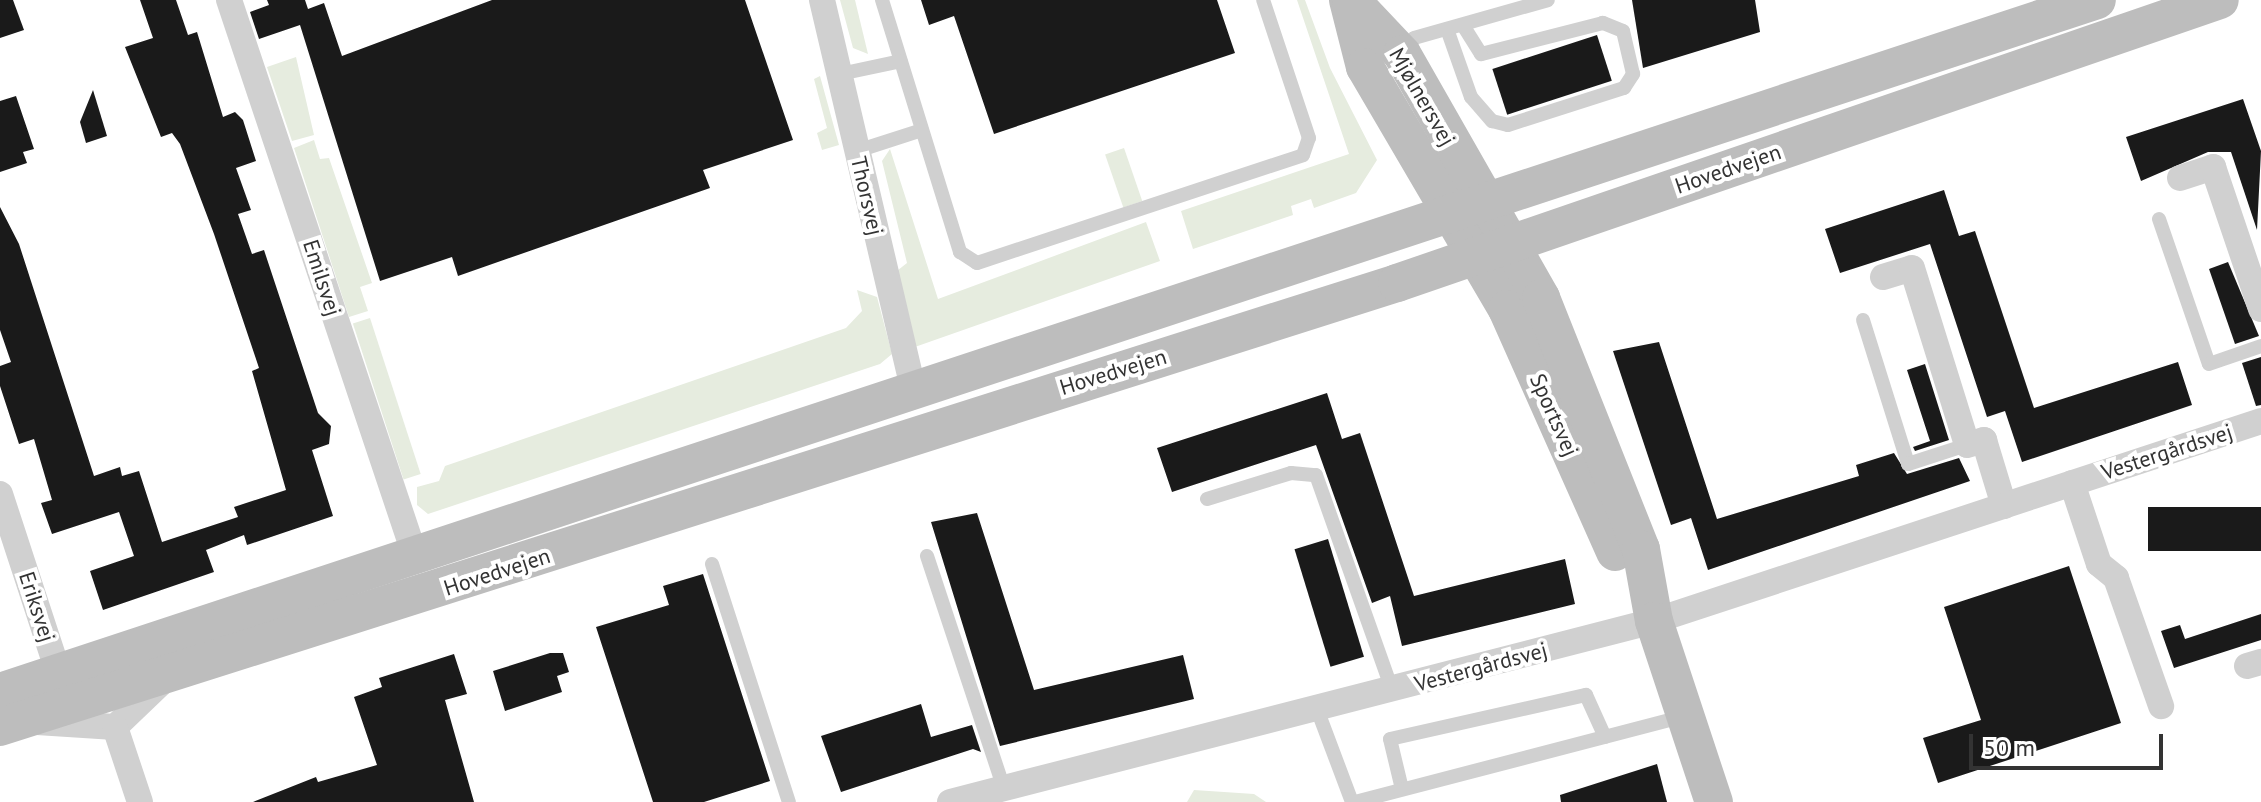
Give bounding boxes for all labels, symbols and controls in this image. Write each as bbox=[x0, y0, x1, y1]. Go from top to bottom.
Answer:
street label: Mjølnersvej bbox=[1383, 43, 1461, 151]
street label: Hovedvejen bbox=[1672, 139, 1784, 199]
street label: Thorsvej bbox=[845, 154, 889, 238]
street label: Emilsvej bbox=[297, 237, 347, 319]
street label: Hovedvejen bbox=[1056, 343, 1170, 401]
street label: Sportsvej bbox=[1524, 370, 1584, 460]
street label: Vestergårdsvej bbox=[2098, 418, 2236, 486]
street label: Hovedvejen bbox=[440, 542, 554, 602]
street label: Eriksvej bbox=[13, 569, 61, 645]
street label: Vestergårdsvej bbox=[1412, 637, 1550, 697]
scale bar bbox=[1973, 718, 2167, 768]
text: 50 m bbox=[1983, 732, 2035, 763]

